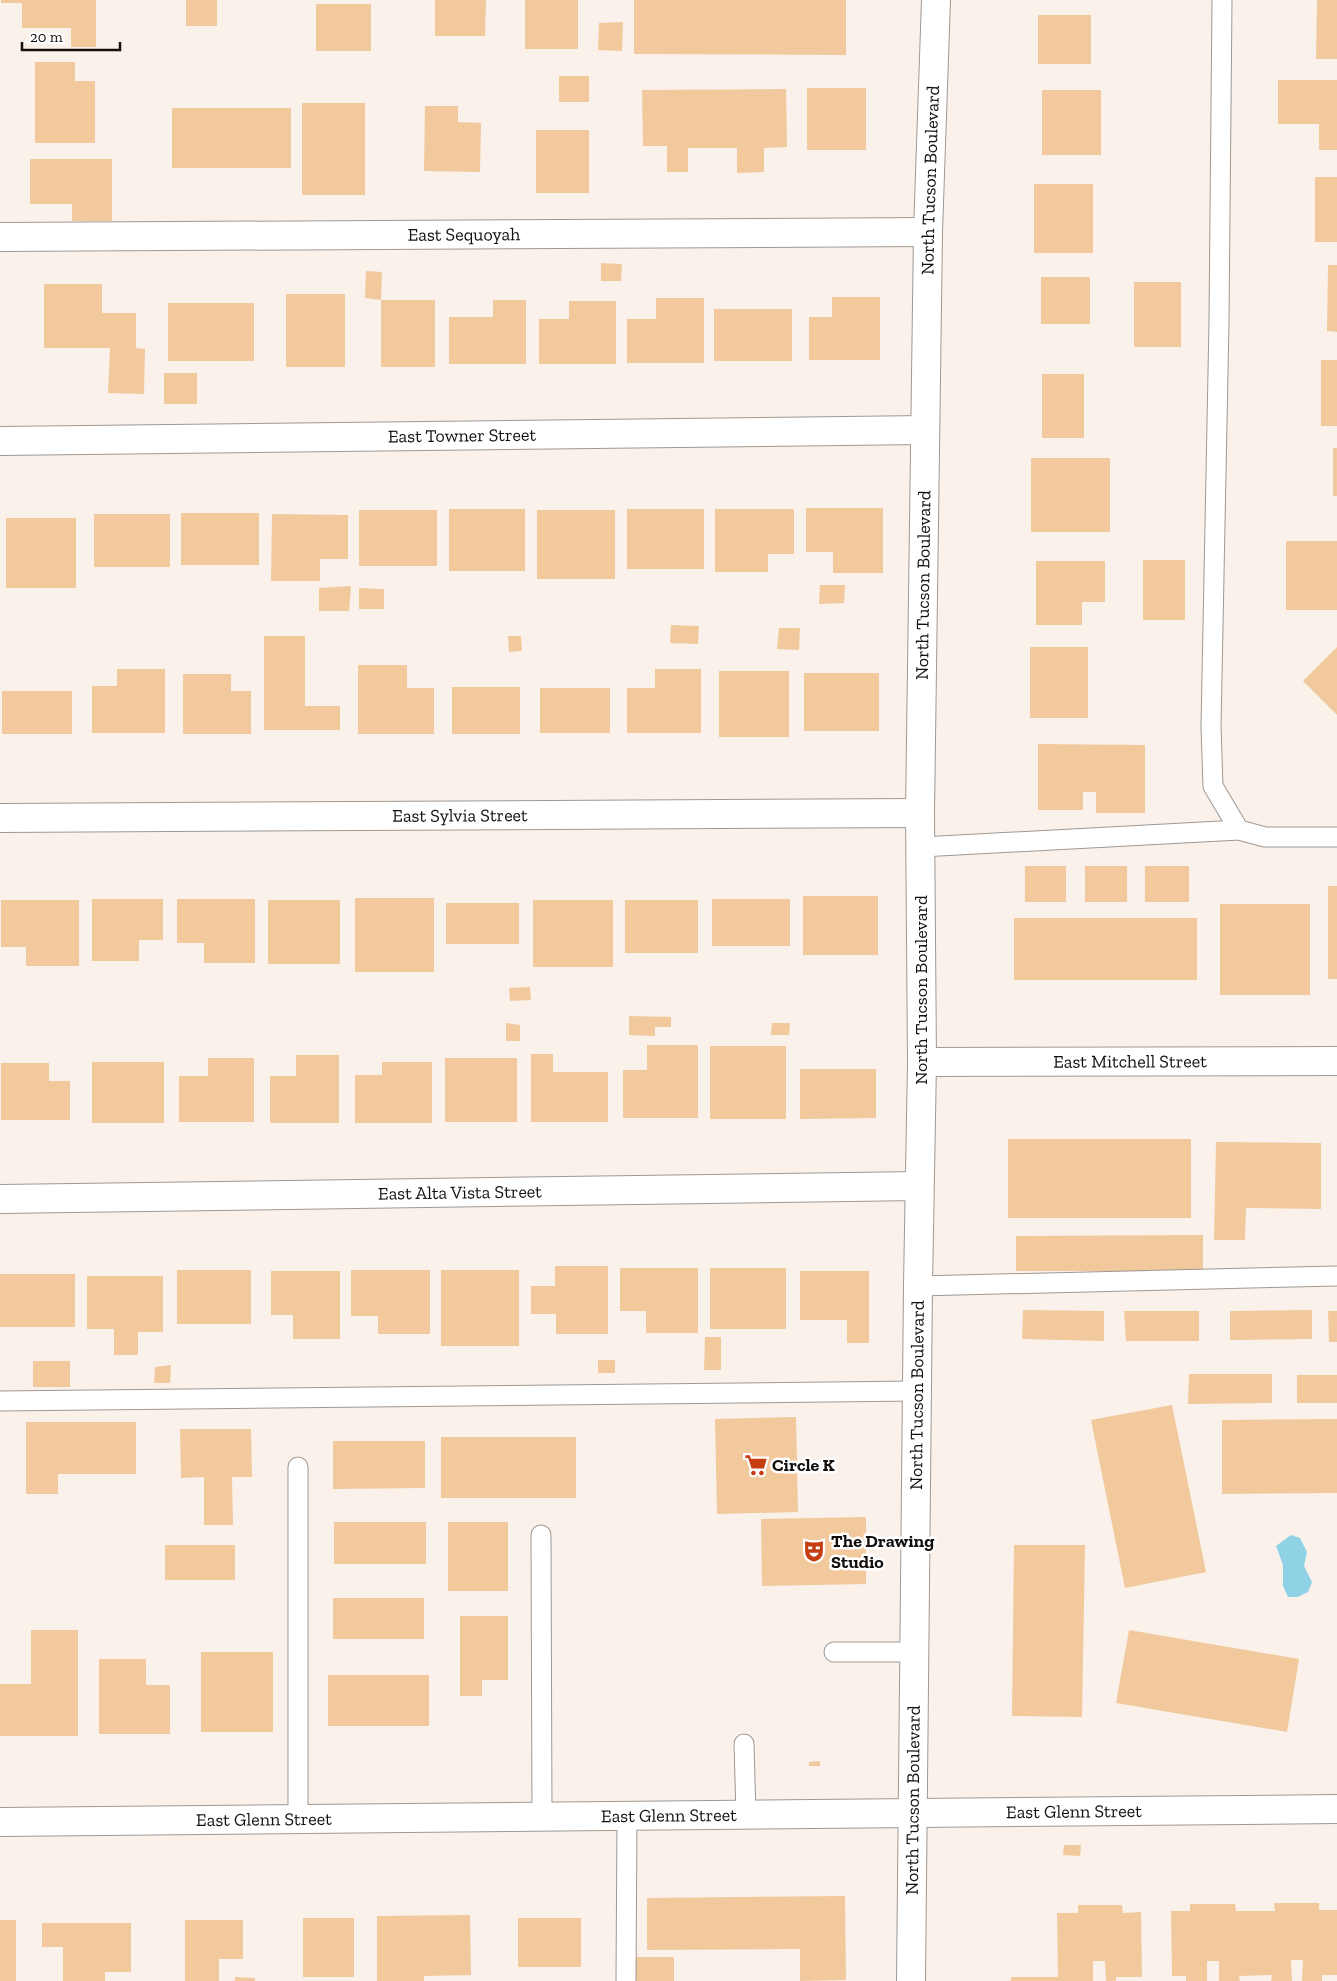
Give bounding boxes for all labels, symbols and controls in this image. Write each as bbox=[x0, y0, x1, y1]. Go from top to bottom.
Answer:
scale bar bbox=[22, 20, 120, 52]
text: 20 m bbox=[30, 28, 63, 46]
street label: North Tucson Boulevard bbox=[916, 85, 944, 275]
street label: East Sequoyah bbox=[408, 223, 520, 246]
street label: East Towner Street bbox=[388, 424, 536, 447]
street label: North Tucson Boulevard bbox=[911, 490, 935, 680]
street label: East Sylvia Street bbox=[392, 804, 528, 827]
street label: North Tucson Boulevard bbox=[910, 895, 932, 1085]
street label: East Mitchell Street bbox=[1053, 1050, 1207, 1073]
street label: East Alta Vista Street bbox=[378, 1180, 542, 1205]
street label: North Tucson Boulevard bbox=[905, 1300, 929, 1490]
supermarket icon: Circle K bbox=[743, 1452, 769, 1478]
place label: Circle K bbox=[772, 1454, 835, 1476]
place label: The Drawing Studio bbox=[831, 1530, 935, 1573]
theatre icon: The Drawing Studio bbox=[801, 1538, 827, 1564]
street label: North Tucson Boulevard bbox=[901, 1705, 925, 1895]
street label: East Glenn Street bbox=[1006, 1800, 1142, 1823]
street label: East Glenn Street bbox=[601, 1804, 737, 1827]
street label: East Glenn Street bbox=[196, 1808, 332, 1831]

